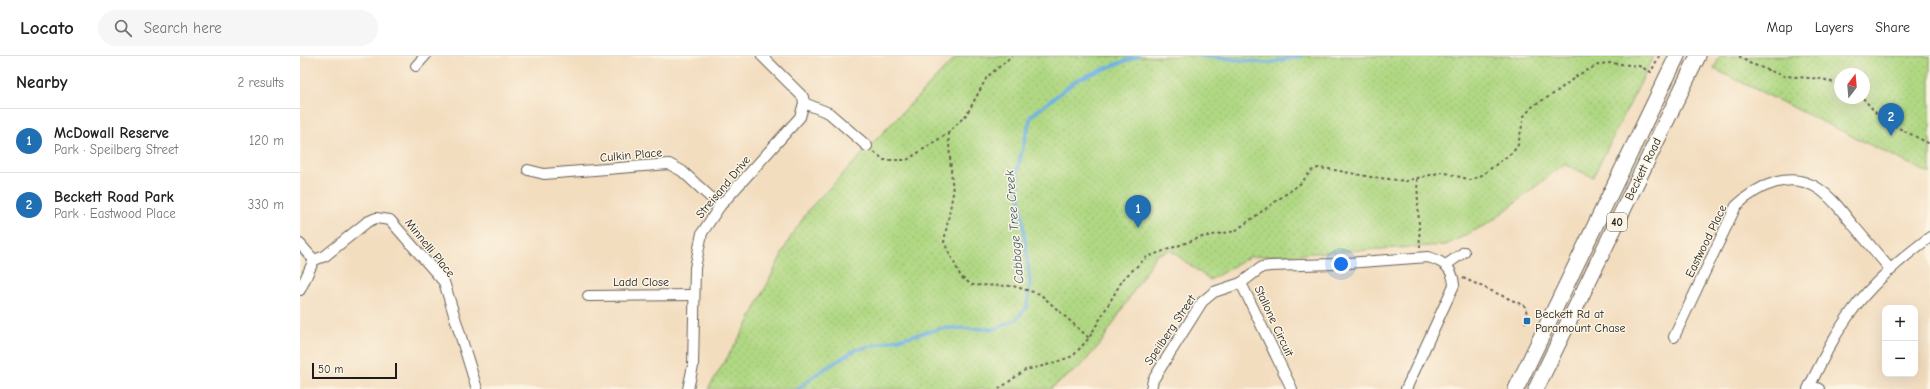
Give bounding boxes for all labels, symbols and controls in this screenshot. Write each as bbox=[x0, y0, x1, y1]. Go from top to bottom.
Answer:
search box bbox=[98, 10, 378, 46]
text: Locato bbox=[20, 17, 74, 39]
icon: search bbox=[112, 17, 134, 39]
text: Search here bbox=[144, 19, 222, 37]
text: Map bbox=[1766, 19, 1793, 36]
text: Layers bbox=[1815, 19, 1853, 36]
text: Share bbox=[1875, 19, 1910, 36]
north arrow bbox=[1834, 68, 1870, 104]
text: Nearby bbox=[16, 73, 67, 92]
text: 2 results bbox=[237, 75, 284, 90]
pin: 2 bbox=[1878, 103, 1904, 136]
text: McDowall Reserve bbox=[54, 124, 169, 142]
text: 1 bbox=[26, 133, 32, 148]
text: 120 m bbox=[249, 133, 284, 148]
street label: Beckett Road bbox=[1622, 136, 1664, 202]
text: Park · Speilberg Street bbox=[54, 142, 178, 157]
street label: Culkin Place bbox=[599, 145, 663, 165]
street label: Streisand Drive bbox=[693, 153, 753, 221]
water label: Cabbage Tree Creek bbox=[1002, 169, 1026, 284]
text: Beckett Road Park bbox=[54, 188, 174, 206]
pin: 1 bbox=[1125, 195, 1151, 228]
text: 2 bbox=[26, 197, 32, 212]
text: 330 m bbox=[248, 197, 284, 212]
street label: Eastwood Place bbox=[1682, 202, 1730, 280]
text: Park · Eastwood Place bbox=[54, 206, 176, 221]
road number: 40 bbox=[1607, 213, 1627, 231]
street label: Minnelli Place bbox=[402, 216, 458, 280]
your location bbox=[1331, 254, 1351, 274]
street label: Ladd Close bbox=[613, 275, 669, 289]
street label: Stallone Circuit bbox=[1251, 283, 1297, 359]
street label: Speilberg Street bbox=[1141, 292, 1199, 368]
map controls bbox=[1882, 305, 1918, 377]
button: + bbox=[1882, 305, 1918, 341]
place label: Beckett Rd at Paramount Chase bbox=[1535, 307, 1626, 335]
marker: Beckett Rd at Paramount Chase bbox=[1522, 316, 1532, 326]
button: − bbox=[1882, 341, 1918, 377]
scale bar bbox=[312, 361, 397, 380]
text: 50 m bbox=[318, 363, 343, 376]

